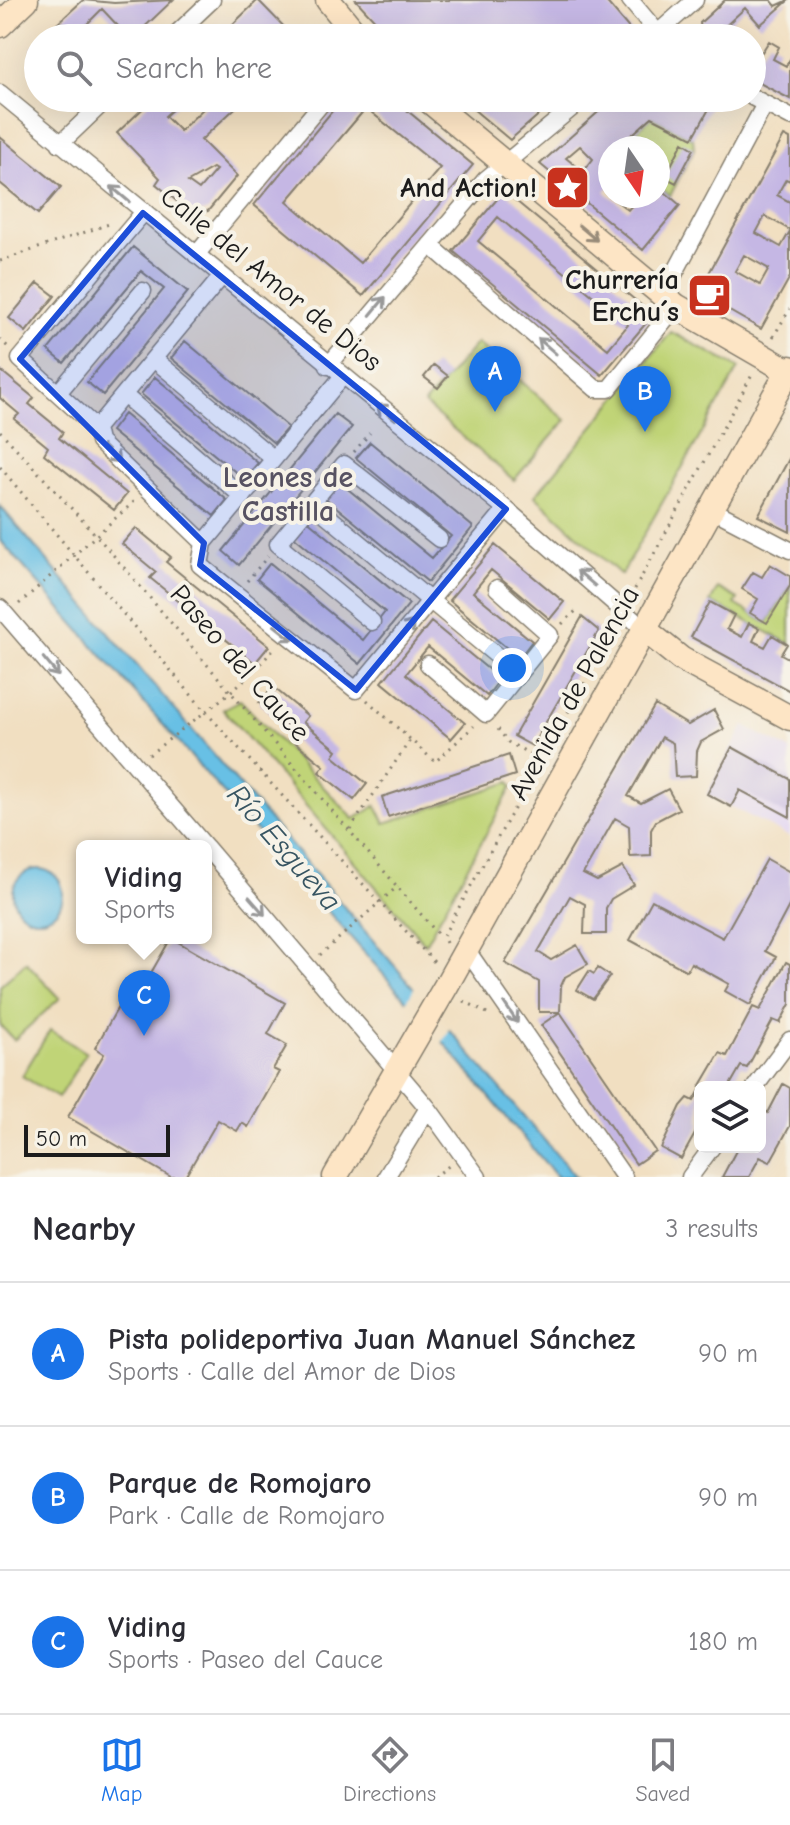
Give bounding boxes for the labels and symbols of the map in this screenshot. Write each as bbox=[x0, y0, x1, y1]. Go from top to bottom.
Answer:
north arrow bbox=[598, 136, 670, 208]
place icon: And Action! bbox=[544, 164, 592, 212]
place label: And Action! bbox=[400, 172, 537, 204]
street label: Calle del Amor de Dios bbox=[154, 180, 388, 378]
one-way arrow bbox=[110, 185, 131, 203]
one-way arrow bbox=[577, 224, 598, 242]
place label: Churrería Erchu´s bbox=[565, 264, 679, 328]
cafe icon: Churrería Erchu´s bbox=[686, 272, 734, 320]
one-way arrow bbox=[369, 297, 387, 317]
one-way arrow bbox=[537, 337, 557, 355]
pin: A bbox=[469, 346, 521, 412]
pin: B bbox=[619, 366, 671, 432]
one-way arrow bbox=[376, 403, 397, 421]
one-way arrow bbox=[101, 444, 121, 463]
district label: Leones de Castilla bbox=[223, 460, 353, 529]
one-way arrow bbox=[576, 569, 597, 587]
street label: Paseo del Cauce bbox=[163, 578, 317, 748]
street label: Avenida de Palencia bbox=[502, 581, 646, 805]
one-way arrow bbox=[397, 620, 415, 641]
one-way arrow bbox=[273, 624, 294, 641]
your location bbox=[492, 648, 532, 688]
one-way arrow bbox=[42, 656, 60, 677]
water label: Río Esgueva bbox=[220, 778, 348, 918]
one-way arrow bbox=[248, 896, 266, 916]
pin: C bbox=[118, 970, 170, 1036]
one-way arrow bbox=[503, 1002, 519, 1024]
scale bar bbox=[24, 1121, 170, 1157]

